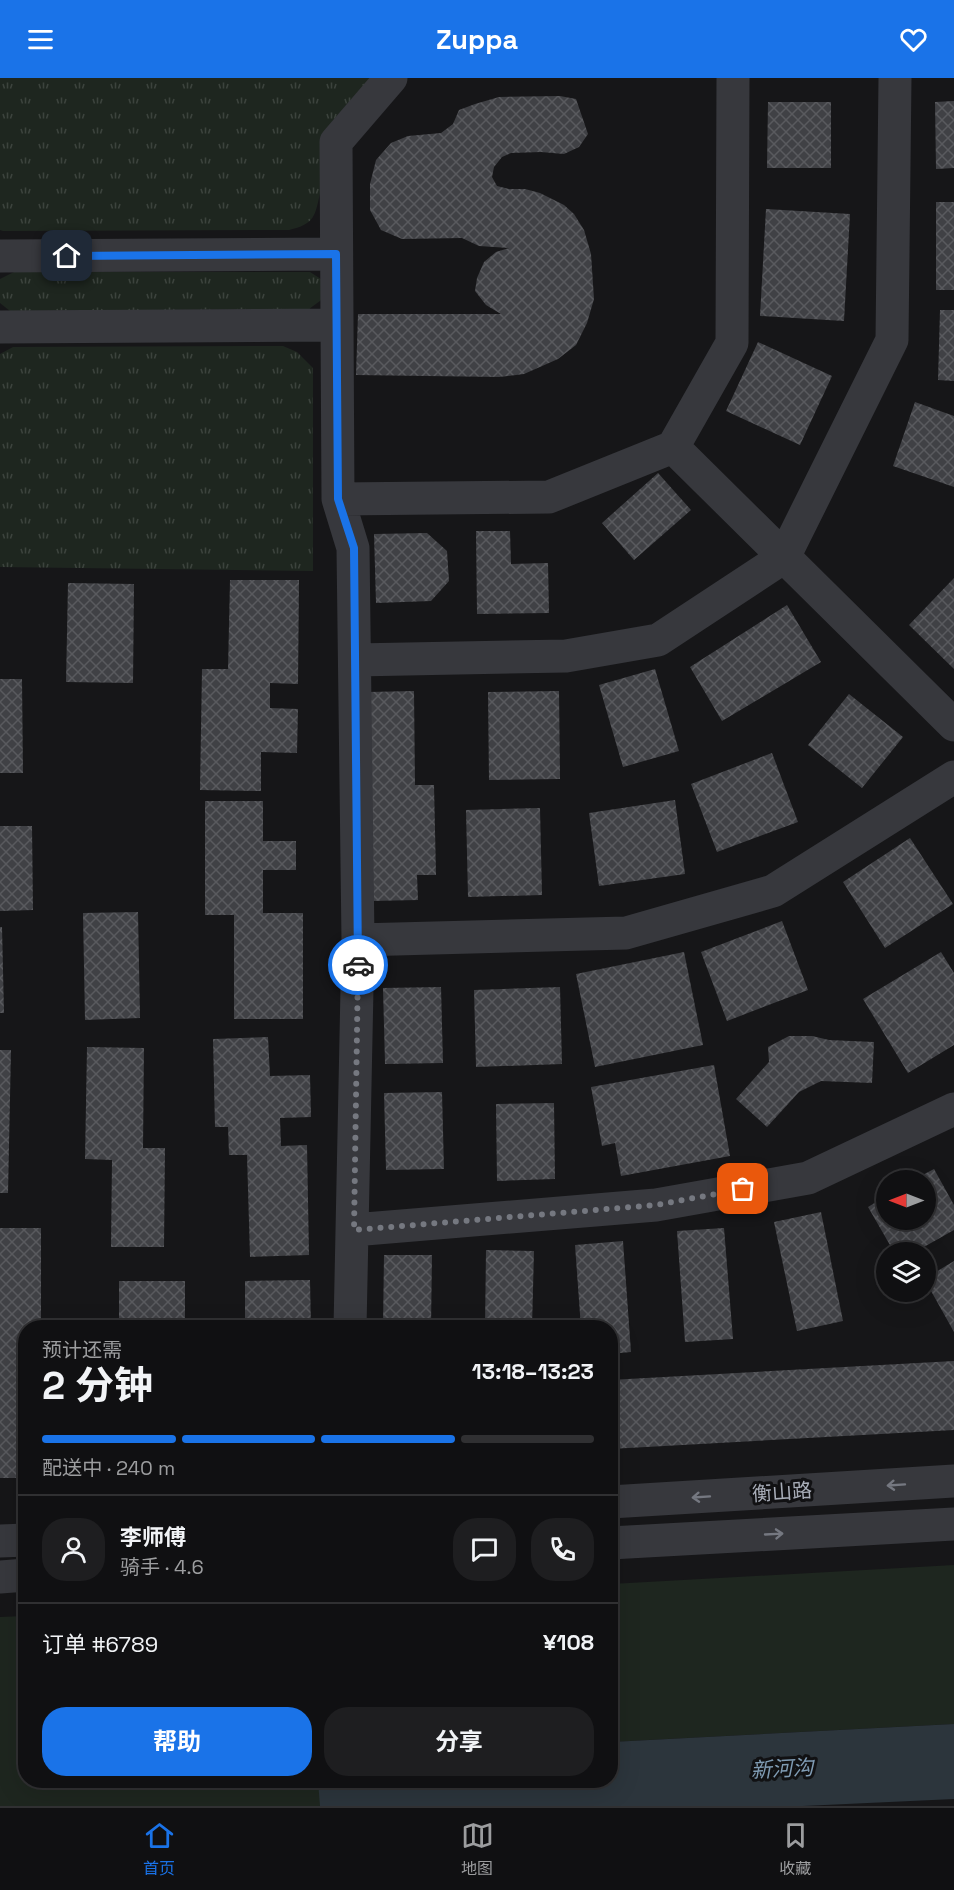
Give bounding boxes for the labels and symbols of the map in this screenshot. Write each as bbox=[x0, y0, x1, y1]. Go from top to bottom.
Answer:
pin bbox=[41, 230, 92, 281]
courier bbox=[328, 935, 388, 995]
pin bbox=[717, 1163, 768, 1214]
north arrow bbox=[876, 1170, 936, 1230]
street label: 衡山路 bbox=[751, 1477, 813, 1507]
one-way arrow bbox=[886, 1479, 906, 1490]
one-way arrow bbox=[691, 1491, 711, 1502]
one-way arrow bbox=[763, 1528, 783, 1539]
water label: 新河沟 bbox=[750, 1753, 816, 1784]

